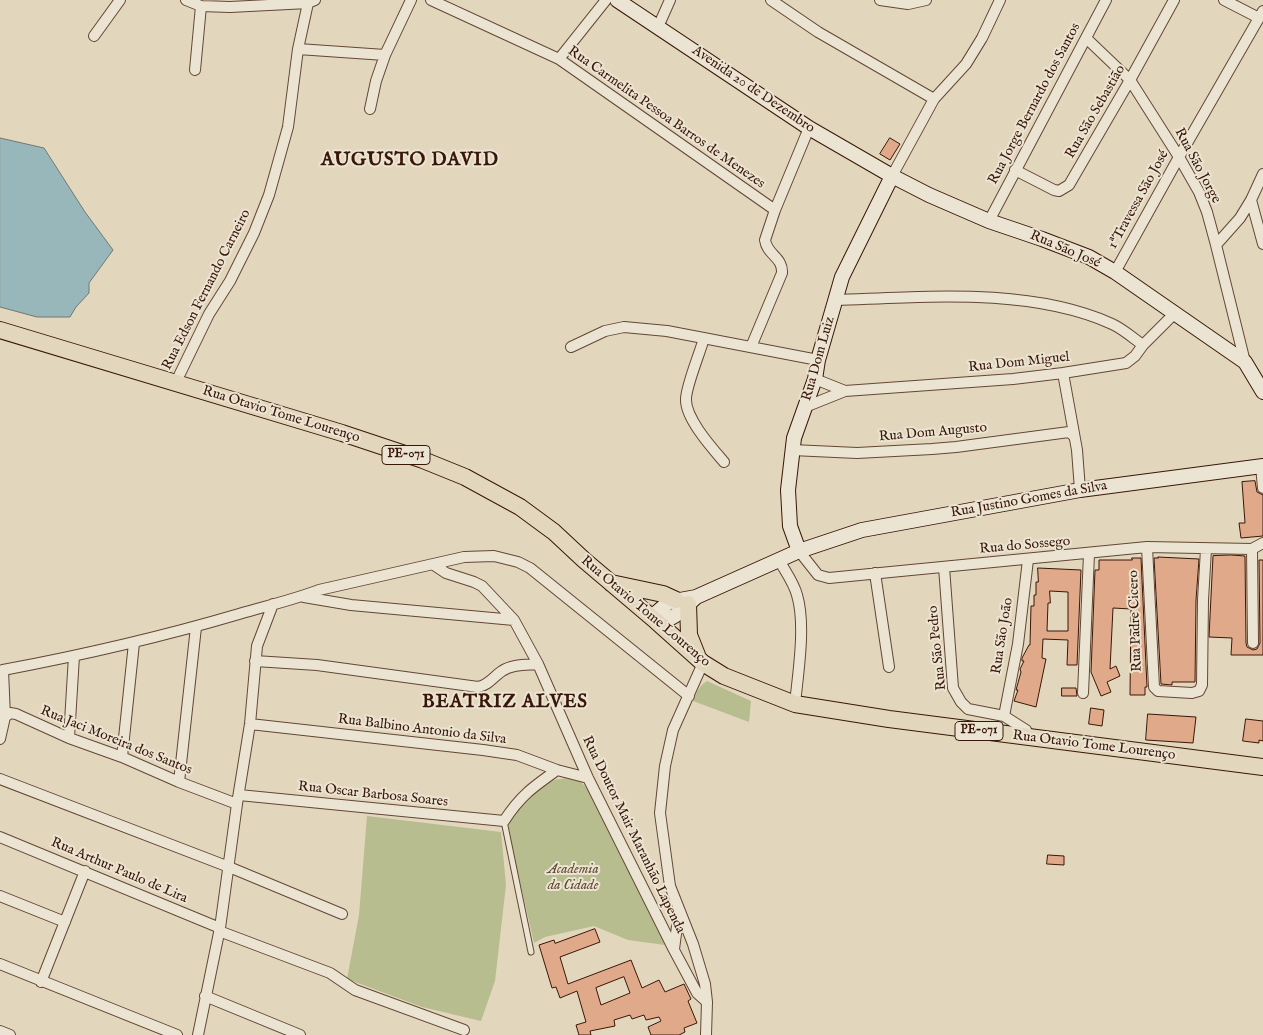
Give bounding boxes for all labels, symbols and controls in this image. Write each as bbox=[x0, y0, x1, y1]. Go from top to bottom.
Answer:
street label: Rua Jorge Bernardo dos Santos bbox=[985, 20, 1085, 188]
street label: Rua Carmelita Pessoa Barros de Menezes bbox=[564, 43, 768, 193]
street label: Avenida 20 de Dezembro bbox=[688, 43, 818, 137]
street label: Rua São Sebastião bbox=[1062, 62, 1130, 162]
street label: Rua São Jorge bbox=[1170, 126, 1224, 206]
street label: 1ªTravessa São José bbox=[1105, 148, 1173, 252]
district label: AUGUSTO DAVID bbox=[319, 150, 501, 172]
street label: Rua Edson Fernando Carneiro bbox=[159, 207, 255, 373]
street label: Rua São José bbox=[1027, 228, 1103, 272]
street label: Rua Dom Luiz bbox=[799, 315, 839, 403]
street label: Rua Dom Miguel bbox=[968, 349, 1070, 377]
street label: Rua Otavio Tome Lourenço bbox=[200, 383, 362, 447]
street label: Rua Dom Augusto bbox=[878, 420, 988, 446]
road number: PE-071 bbox=[382, 446, 430, 464]
street label: Rua Justino Gomes da Silva bbox=[950, 478, 1108, 522]
street label: Rua do Sossego bbox=[979, 534, 1071, 558]
street label: Rua Otavio Tome Lourenço bbox=[577, 553, 713, 671]
street label: Rua Padre Cicero bbox=[1126, 570, 1146, 672]
street label: Rua São João bbox=[989, 597, 1017, 675]
street label: Rua São Pedro bbox=[925, 605, 951, 691]
district label: BEATRIZ ALVES bbox=[420, 692, 590, 714]
street label: Rua Jaci Moreira dos Santos bbox=[38, 703, 194, 779]
street label: Rua Balbino Antonio da Silva bbox=[337, 711, 507, 749]
road number: PE-071 bbox=[955, 721, 1003, 740]
street label: Rua Otavio Tome Lourenço bbox=[1012, 728, 1176, 764]
street label: Rua Doutor Mair Maranhão Lapenda bbox=[578, 734, 688, 936]
street label: Rua Oscar Barbosa Soares bbox=[297, 779, 449, 811]
street label: Rua Arthur Paulo de Lira bbox=[48, 835, 190, 907]
park label: Academia da Cidade bbox=[547, 862, 599, 894]

